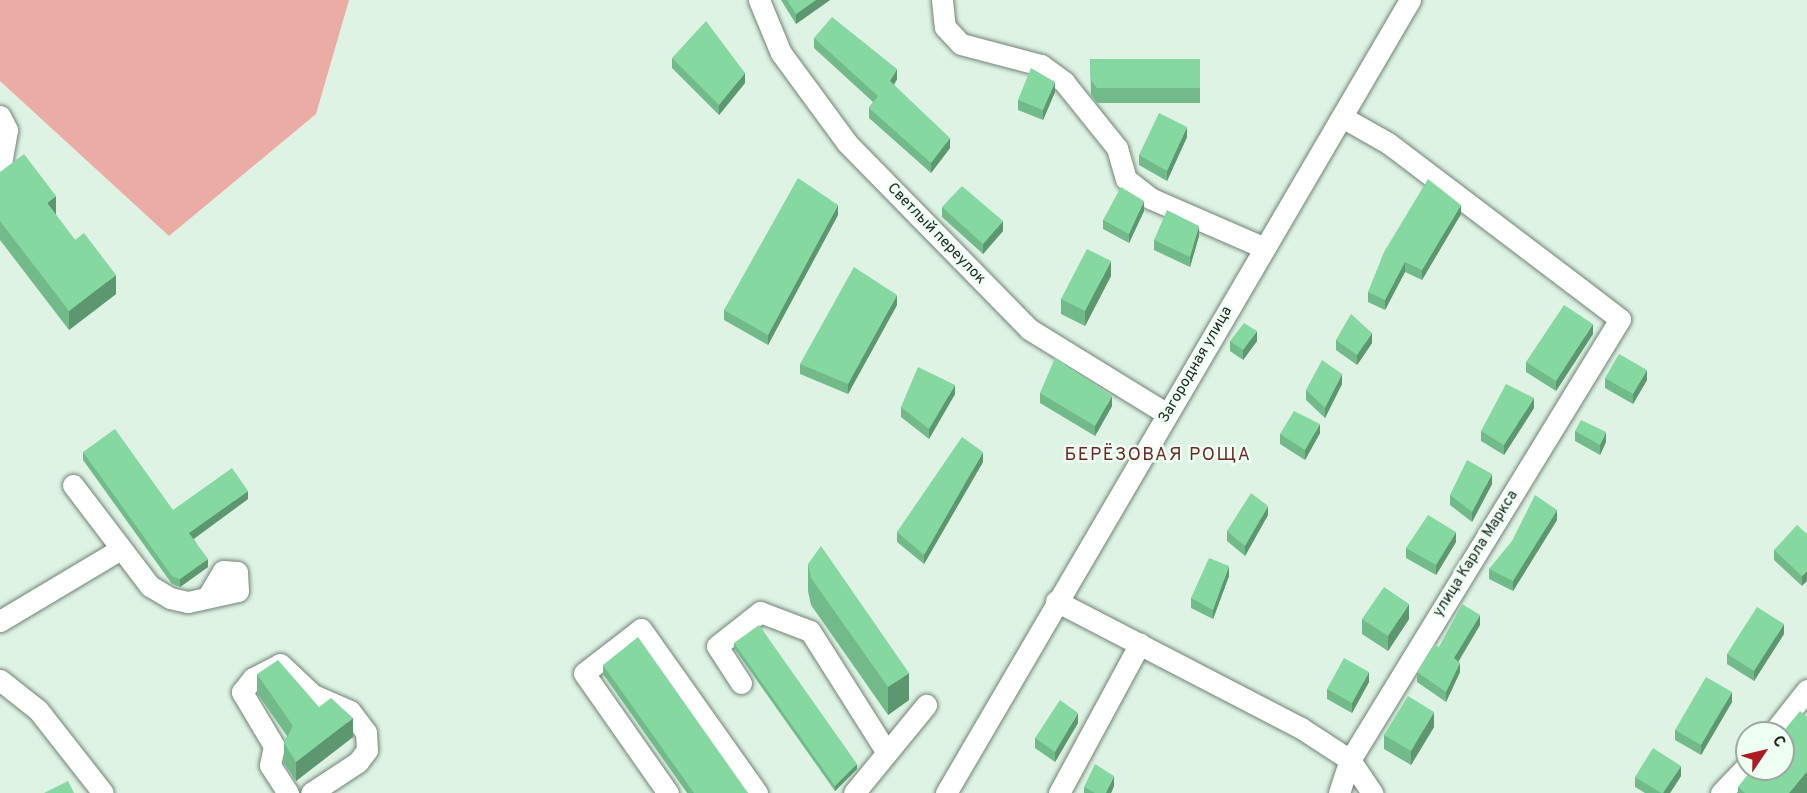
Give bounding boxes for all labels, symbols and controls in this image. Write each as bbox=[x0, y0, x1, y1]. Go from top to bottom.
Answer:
street label: Светлый переулок bbox=[883, 180, 989, 288]
street label: Загородная улица bbox=[1155, 304, 1237, 426]
district label: БЕРЁЗОВАЯ РОЩА bbox=[1065, 445, 1251, 467]
street label: улица Карла Маркса bbox=[1430, 487, 1522, 621]
north arrow bbox=[1735, 721, 1795, 781]
text: С bbox=[1767, 732, 1789, 752]

